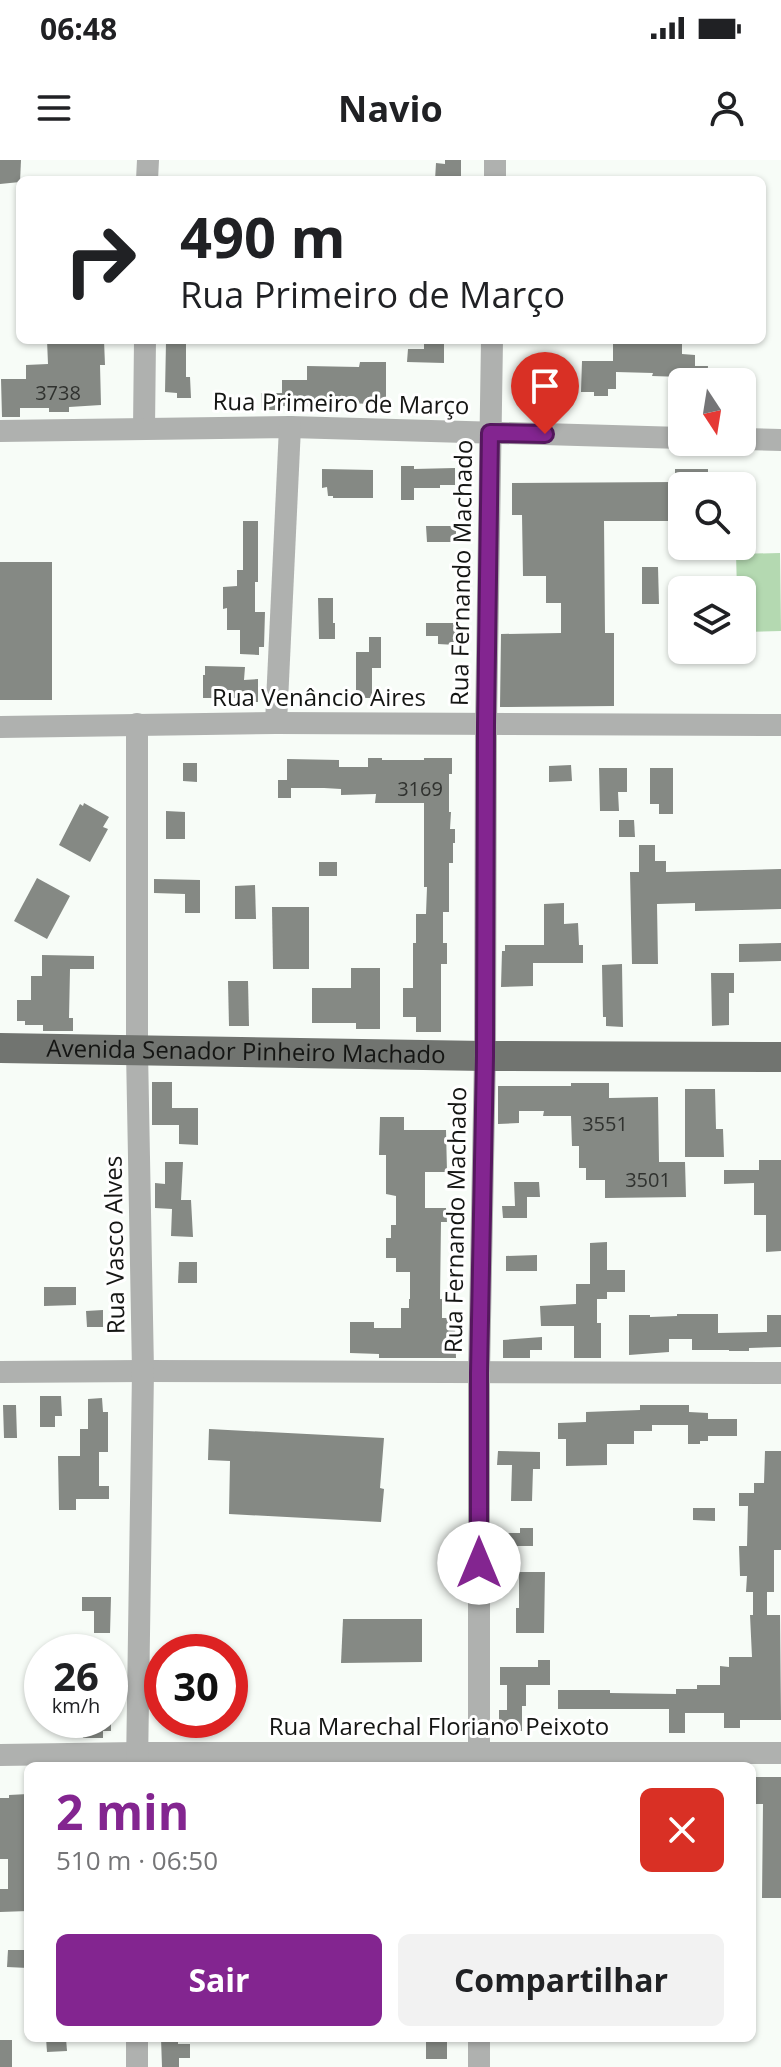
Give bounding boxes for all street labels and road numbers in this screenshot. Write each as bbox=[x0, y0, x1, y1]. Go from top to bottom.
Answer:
street label: Rua Primeiro de Março bbox=[212, 384, 470, 421]
street label: Rua Fernando Machado bbox=[442, 439, 479, 706]
street label: Rua Venâncio Aires bbox=[212, 680, 426, 713]
street label: Avenida Senador Pinheiro Machado bbox=[46, 1031, 446, 1070]
street label: Rua Fernando Machado bbox=[436, 1086, 473, 1353]
street label: Rua Vasco Alves bbox=[95, 1156, 132, 1335]
street label: Rua Marechal Floriano Peixoto bbox=[269, 1709, 609, 1742]

